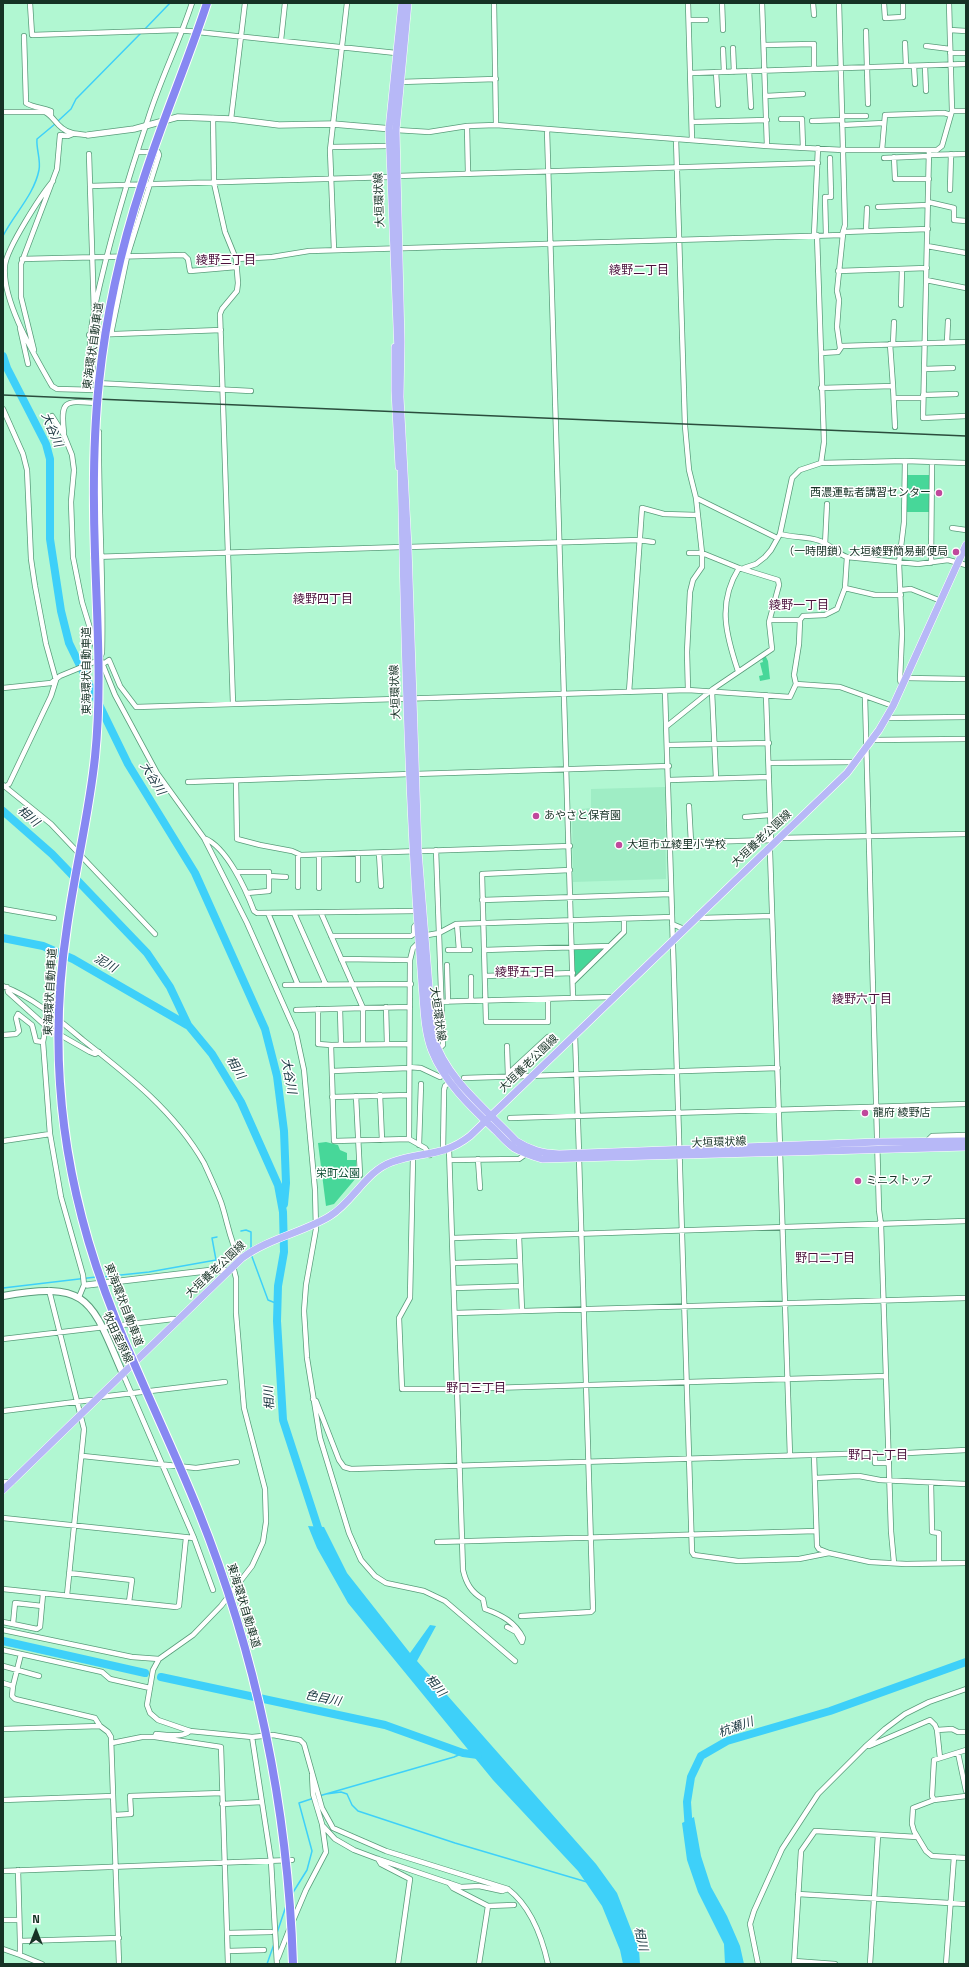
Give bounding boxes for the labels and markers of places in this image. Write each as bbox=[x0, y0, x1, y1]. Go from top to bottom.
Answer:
place label: 西濃運転者講習センター bbox=[810, 486, 931, 500]
marker: 西濃運転者講習センター bbox=[934, 488, 944, 498]
place label: （一時閉鎖）大垣綾野簡易郵便局 bbox=[783, 545, 948, 559]
marker: （一時閉鎖）大垣綾野簡易郵便局 bbox=[951, 547, 961, 557]
place label: あやさと保育園 bbox=[544, 809, 621, 823]
marker: あやさと保育園 bbox=[531, 811, 541, 821]
place label: 大垣市立綾里小学校 bbox=[627, 838, 726, 852]
marker: 大垣市立綾里小学校 bbox=[614, 840, 624, 850]
place label: 龍府 綾野店 bbox=[873, 1106, 930, 1120]
marker: 龍府 綾野店 bbox=[860, 1108, 870, 1118]
place label: ミニストップ bbox=[866, 1174, 932, 1188]
marker: ミニストップ bbox=[853, 1176, 863, 1186]

